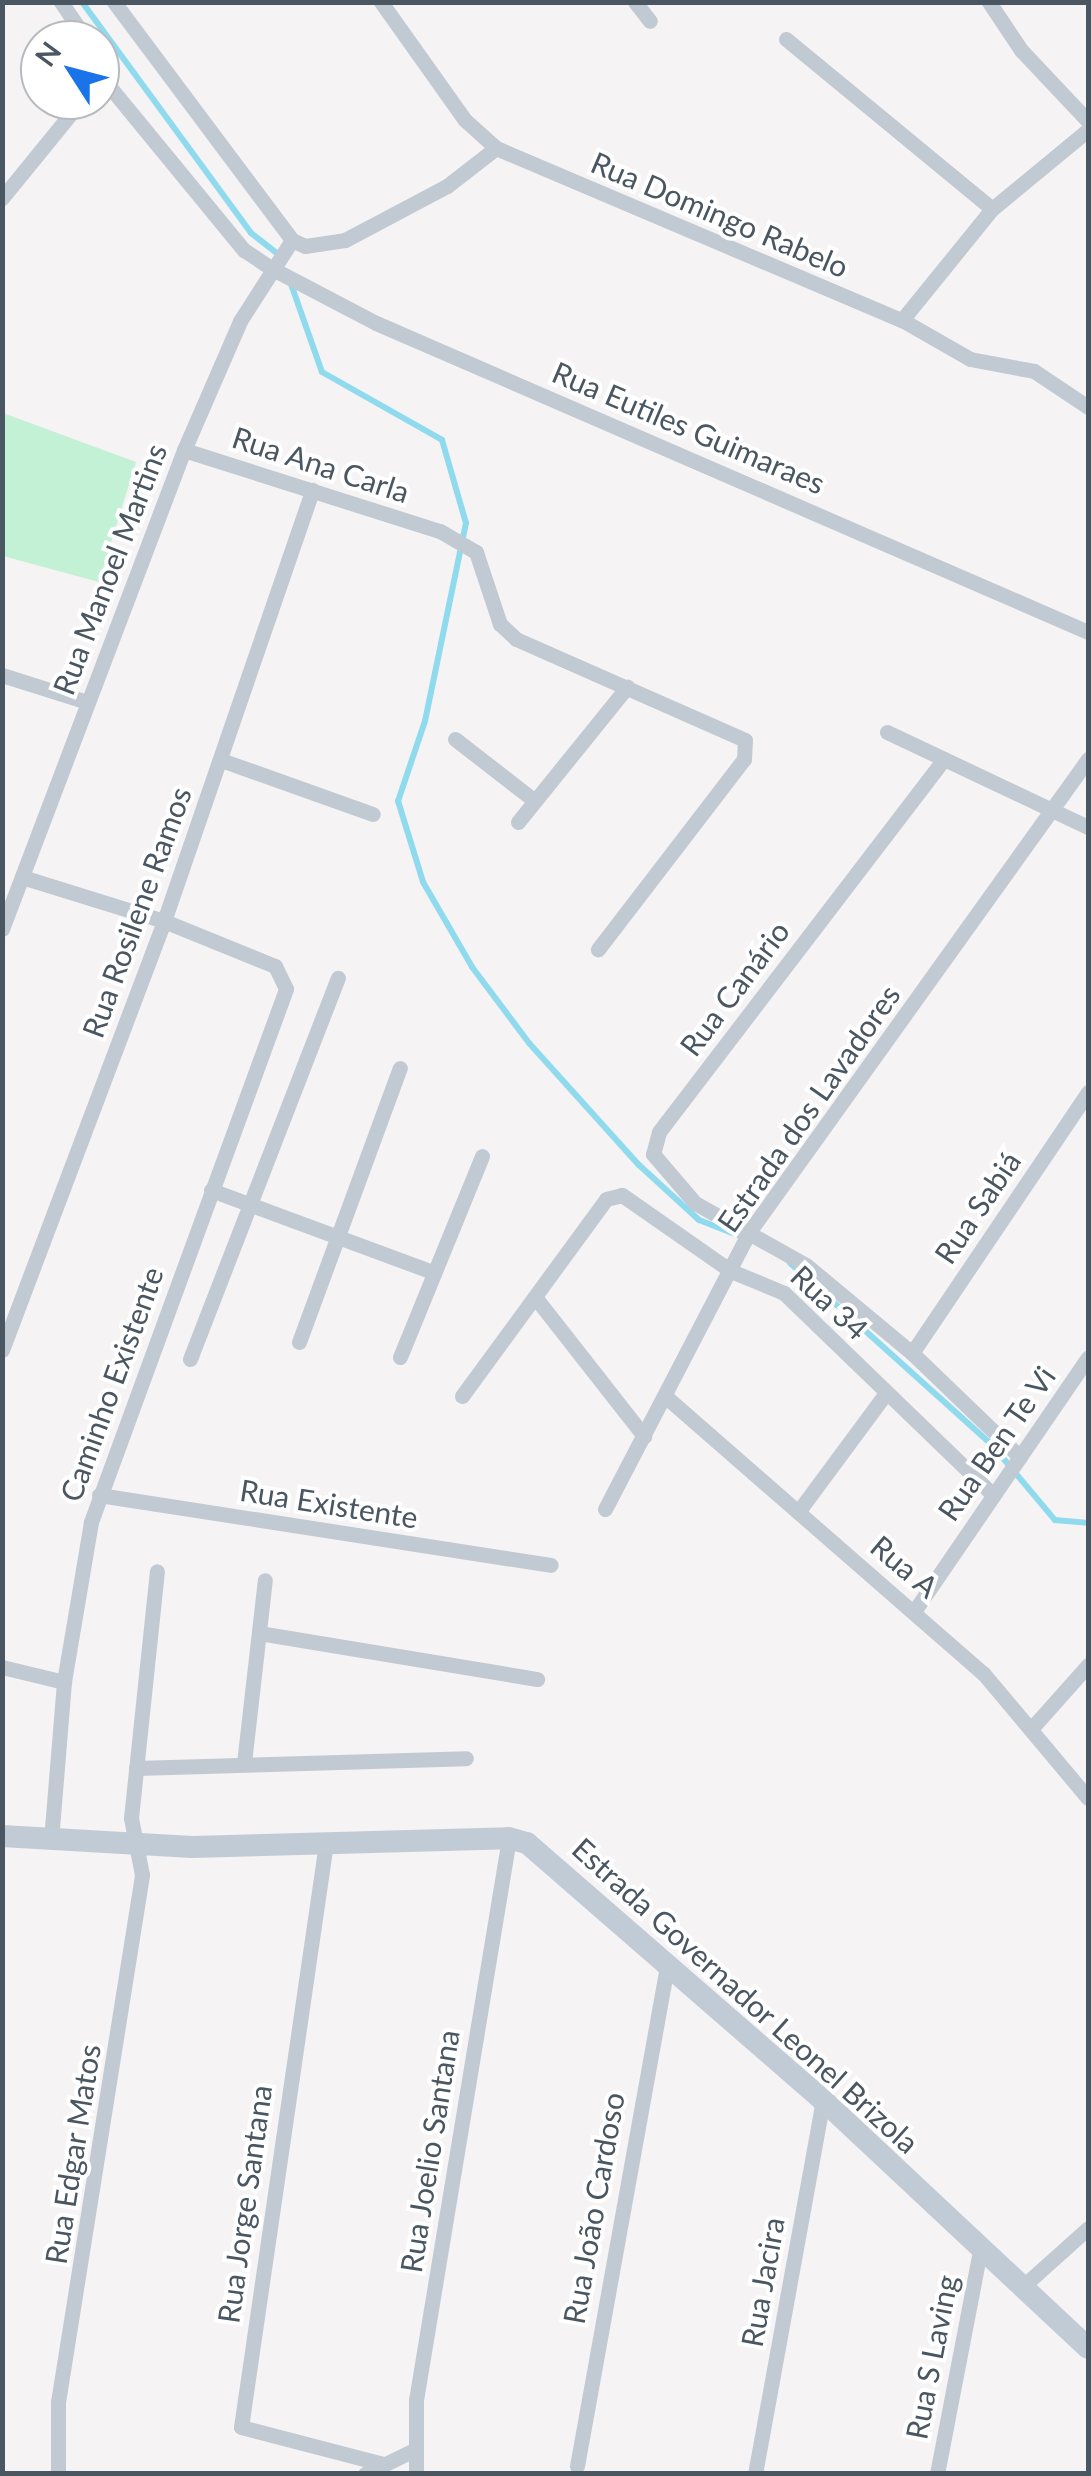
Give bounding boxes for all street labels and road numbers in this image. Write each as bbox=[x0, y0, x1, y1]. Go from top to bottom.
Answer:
street label: Rua Domingo Rabelo bbox=[586, 144, 854, 284]
street label: Rua Eutiles Guimaraes bbox=[547, 353, 831, 501]
street label: Rua Ana Carla bbox=[227, 418, 415, 510]
street label: Rua Manoel Martins bbox=[45, 439, 173, 699]
street label: Rua Rosilene Ramos bbox=[74, 782, 198, 1042]
street label: Rua Canário bbox=[672, 914, 796, 1062]
street label: Estrada dos Lavadores bbox=[709, 978, 907, 1238]
street label: Rua Sabiá bbox=[926, 1144, 1028, 1270]
street label: Rua 34 bbox=[784, 1257, 876, 1347]
street label: Caminho Existente bbox=[52, 1262, 170, 1506]
street label: Rua Ben Te Vi bbox=[929, 1358, 1063, 1528]
street label: Rua Existente bbox=[238, 1471, 420, 1535]
street label: Rua A bbox=[864, 1527, 946, 1605]
street label: Estrada Governador Leonel Brizola bbox=[565, 1830, 927, 2160]
street label: Rua Joelio Santana bbox=[392, 2027, 466, 2275]
street label: Rua Edgar Matos bbox=[37, 2041, 107, 2267]
street label: Rua Jorge Santana bbox=[209, 2082, 279, 2326]
street label: Rua João Cardoso bbox=[555, 2089, 631, 2327]
street label: Rua Jacira bbox=[733, 2214, 791, 2350]
street label: Rua S Laving bbox=[897, 2272, 965, 2442]

